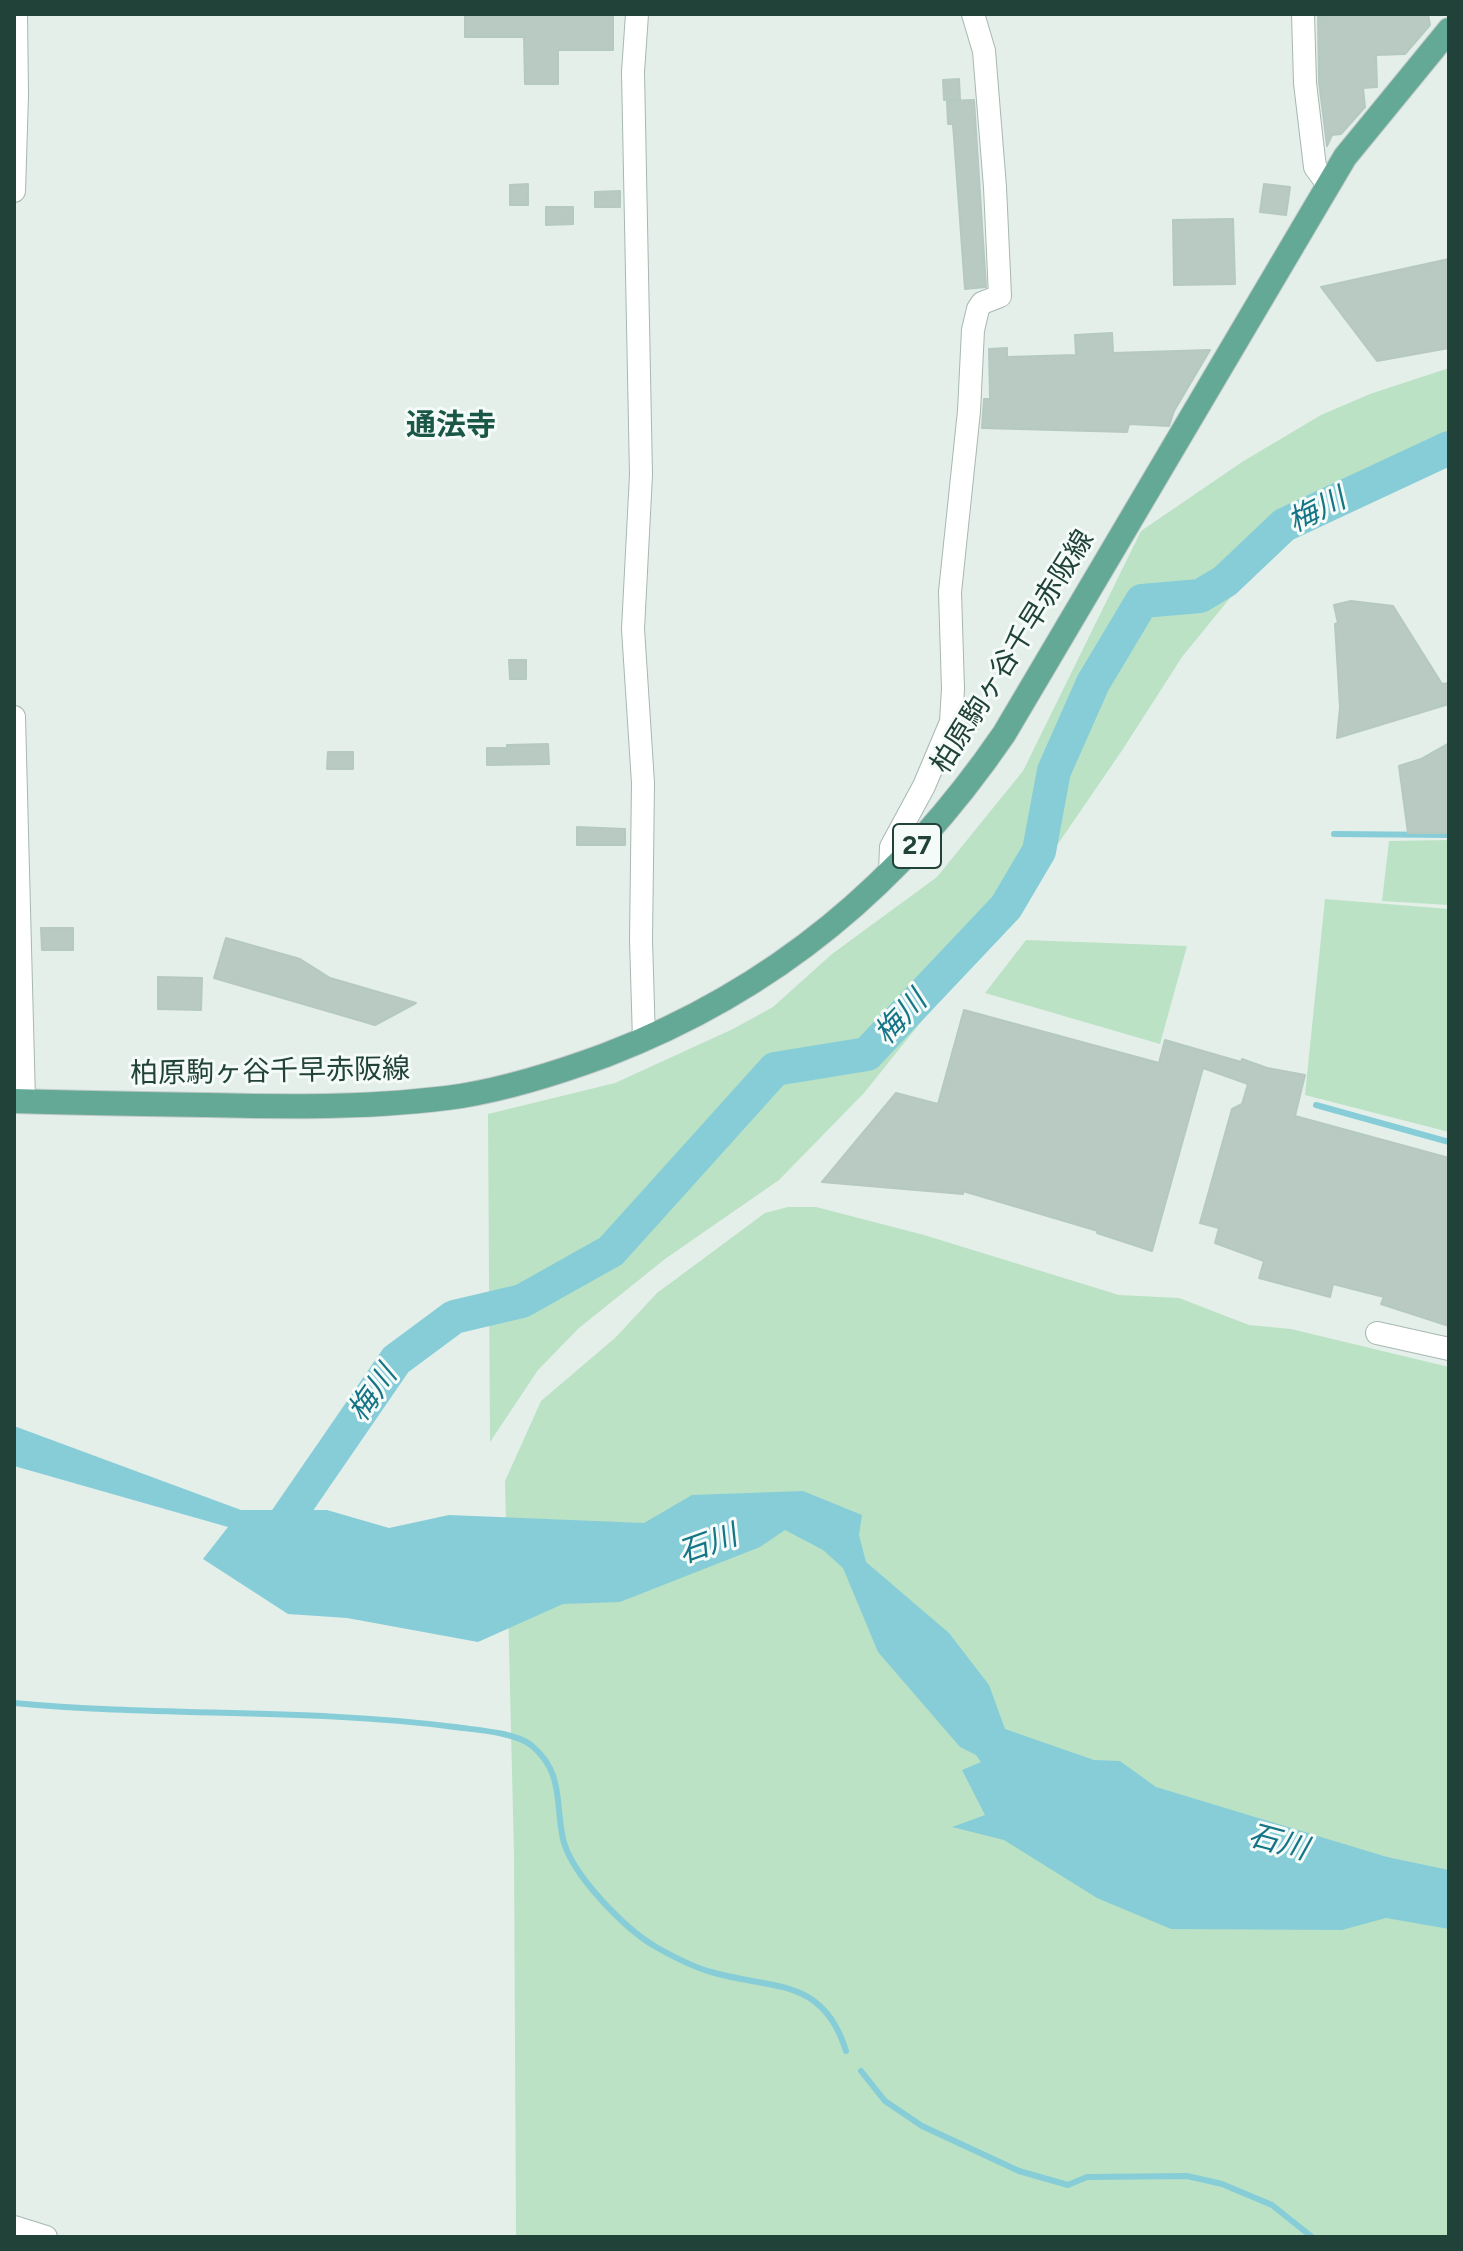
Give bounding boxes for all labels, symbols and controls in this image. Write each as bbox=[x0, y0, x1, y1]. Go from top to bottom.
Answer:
district label: 通法寺 bbox=[406, 408, 496, 444]
water label: 梅川 bbox=[1282, 481, 1352, 541]
street label: 柏原駒ヶ谷千早赤阪線 bbox=[925, 524, 1101, 780]
road number: 27 bbox=[893, 824, 941, 868]
water label: 梅川 bbox=[867, 984, 935, 1052]
street label: 柏原駒ヶ谷千早赤阪線 bbox=[130, 1053, 410, 1091]
water label: 梅川 bbox=[341, 1359, 405, 1429]
water label: 石川 bbox=[674, 1518, 742, 1572]
water label: 石川 bbox=[1244, 1818, 1312, 1868]

